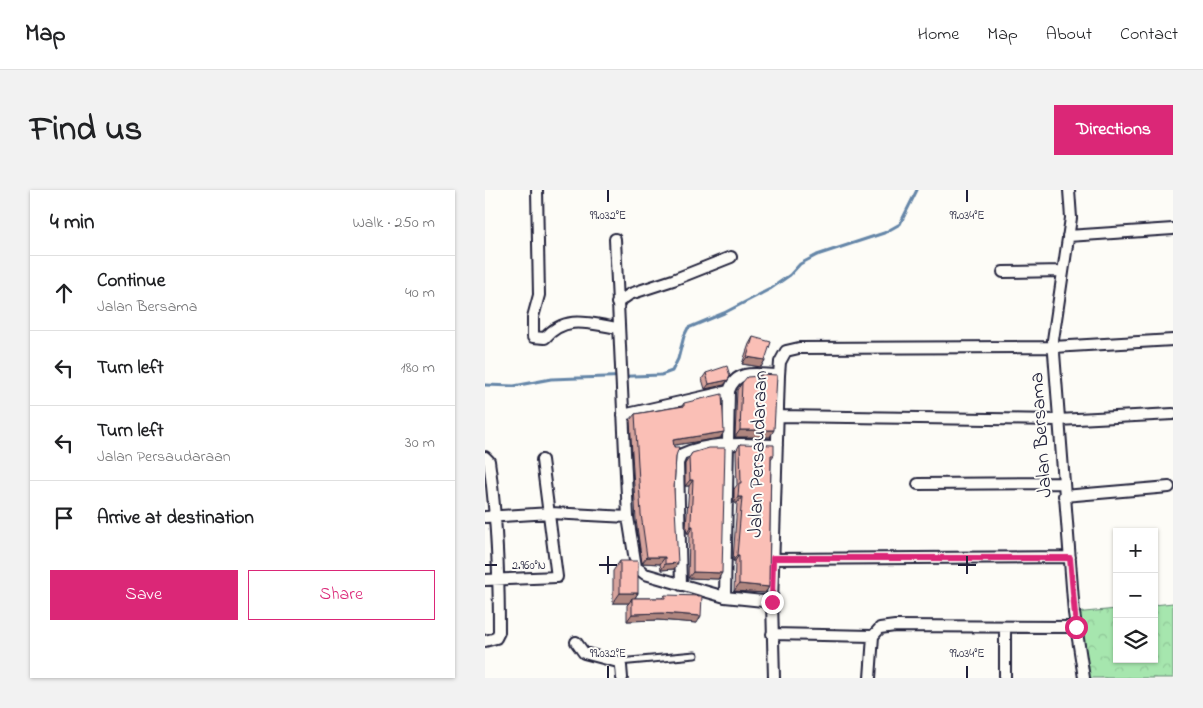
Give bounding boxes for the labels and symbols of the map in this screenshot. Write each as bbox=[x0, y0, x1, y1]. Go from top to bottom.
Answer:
text: 99.032°E bbox=[590, 207, 626, 225]
text: 99.034°E bbox=[949, 207, 985, 225]
street label: Jalan Persaudaraan bbox=[742, 370, 776, 538]
street label: Jalan Bersama bbox=[1023, 371, 1061, 499]
text: 2.960°N bbox=[512, 557, 546, 575]
route end bbox=[761, 591, 784, 614]
route start bbox=[1065, 616, 1088, 639]
text: 99.032°E bbox=[590, 645, 626, 663]
text: 99.034°E bbox=[949, 645, 985, 663]

